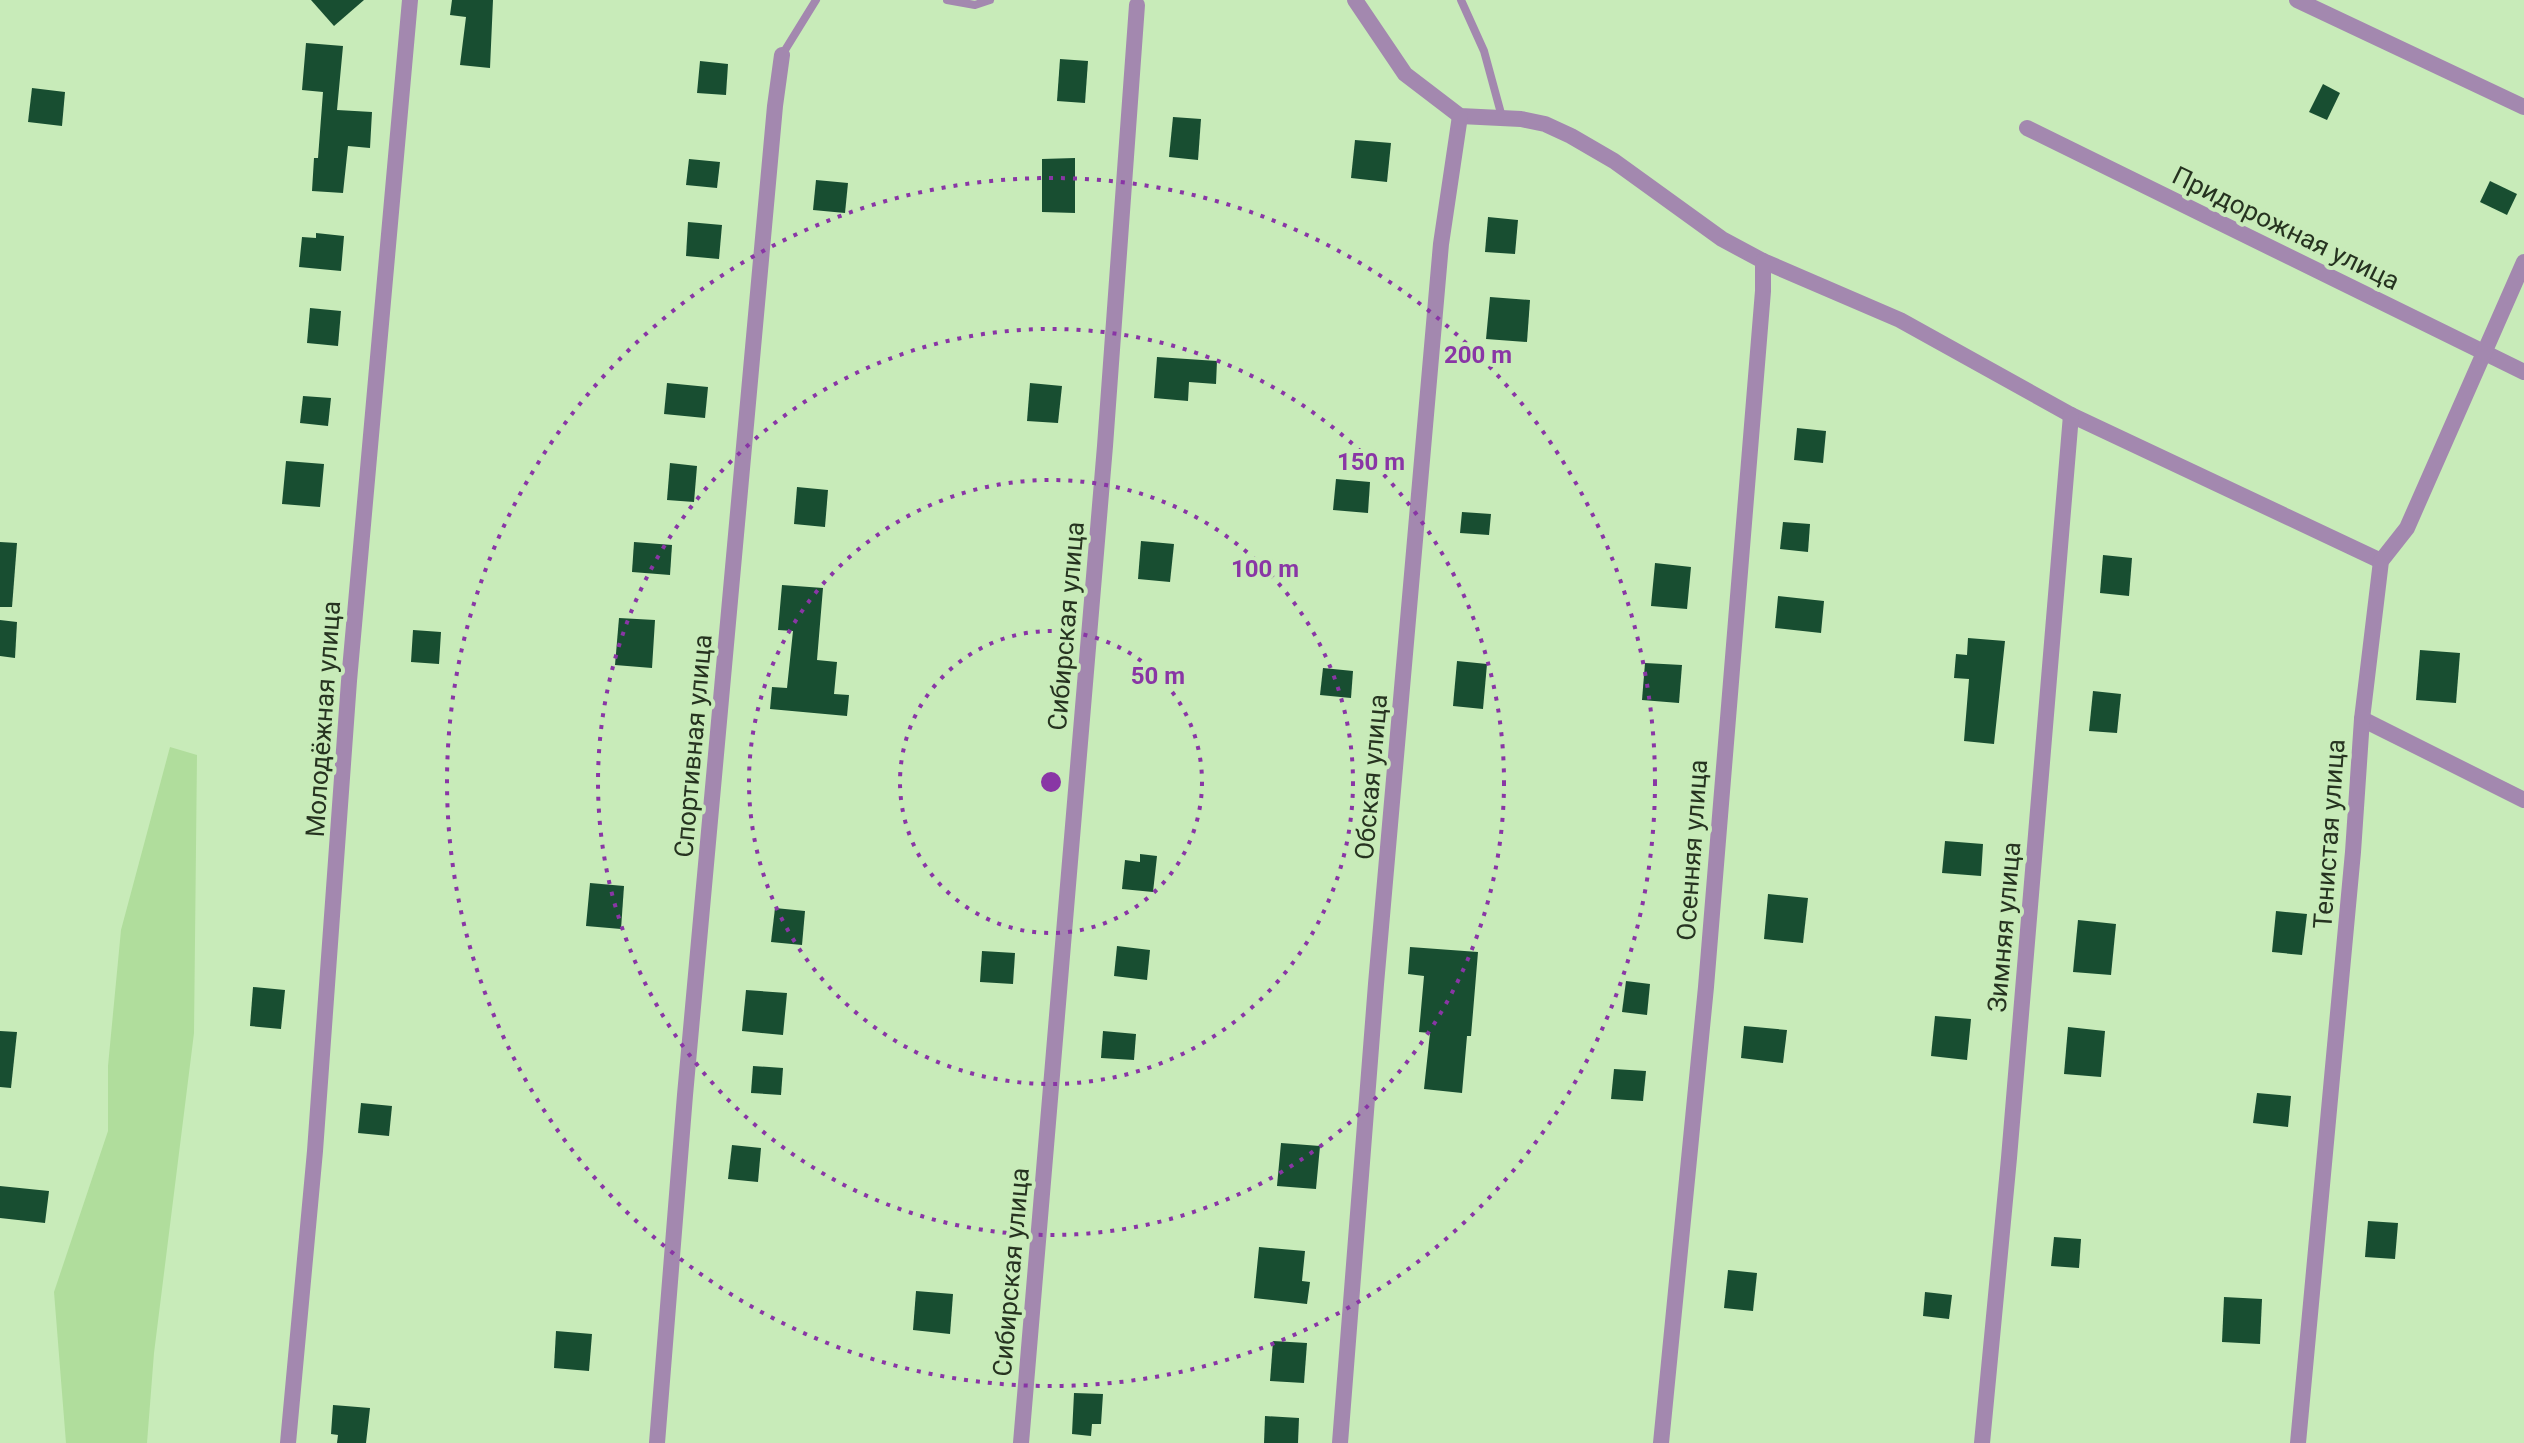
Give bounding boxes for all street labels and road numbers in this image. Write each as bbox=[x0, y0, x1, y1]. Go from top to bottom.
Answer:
street label: Придорожная улица bbox=[2168, 160, 2404, 296]
street label: Сибирская улица bbox=[1042, 520, 1090, 732]
street label: Молодёжная улица bbox=[300, 600, 346, 838]
street label: Спортивная улица bbox=[668, 633, 718, 859]
street label: Обская улица bbox=[1349, 693, 1393, 861]
street label: Тенистая улица bbox=[2307, 738, 2351, 930]
street label: Осенняя улица bbox=[1671, 758, 1713, 942]
street label: Зимняя улица bbox=[1982, 840, 2026, 1014]
street label: Сибирская улица bbox=[987, 1166, 1035, 1378]

